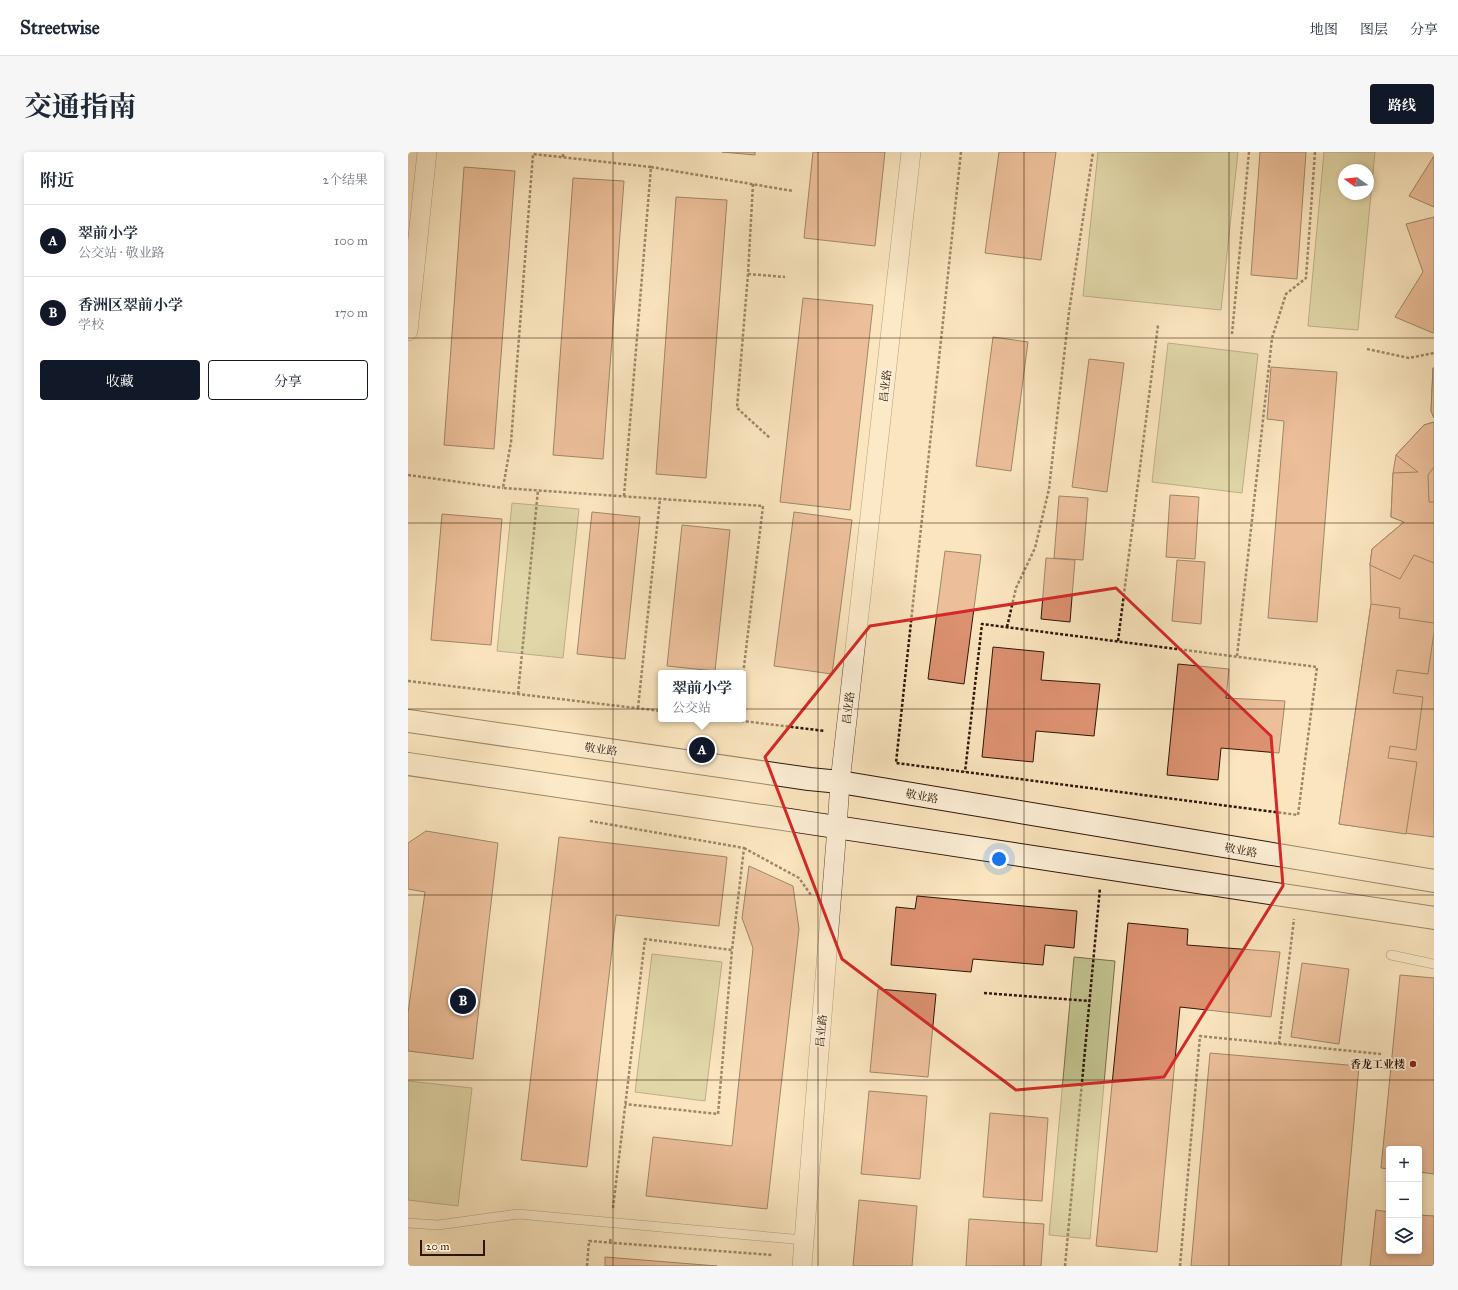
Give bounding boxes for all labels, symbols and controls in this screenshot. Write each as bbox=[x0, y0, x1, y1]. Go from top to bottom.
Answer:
text: Streetwise bbox=[20, 16, 100, 39]
text: 地图 bbox=[1310, 21, 1338, 38]
text: 图层 bbox=[1360, 21, 1388, 38]
text: 分享 bbox=[1410, 21, 1438, 38]
button: 路线 bbox=[1370, 84, 1434, 124]
text: 交通指南 bbox=[24, 89, 136, 124]
north arrow bbox=[1338, 164, 1374, 200]
text: 附近 bbox=[40, 170, 74, 191]
text: 2个结果 bbox=[323, 172, 368, 188]
text: 翠前小学 bbox=[78, 224, 138, 242]
text: A bbox=[49, 233, 57, 249]
text: 100 m bbox=[334, 233, 368, 249]
text: 公交站 · 敬业路 bbox=[78, 245, 164, 261]
text: 香洲区翠前小学 bbox=[78, 296, 183, 314]
text: B bbox=[49, 305, 57, 321]
text: 170 m bbox=[335, 305, 368, 321]
text: 学校 bbox=[78, 317, 104, 333]
button: 收藏 bbox=[40, 360, 200, 400]
button: 分享 bbox=[208, 360, 368, 400]
street label: 昌业路 bbox=[877, 369, 894, 403]
popup bbox=[658, 670, 746, 722]
text: 翠前小学 bbox=[672, 679, 732, 697]
street label: 昌业路 bbox=[840, 691, 857, 725]
text: 公交站 bbox=[672, 700, 711, 716]
pin: A bbox=[689, 735, 715, 765]
street label: 敬业路 bbox=[584, 741, 618, 758]
street label: 敬业路 bbox=[905, 787, 939, 806]
street label: 敬业路 bbox=[1224, 841, 1258, 860]
your location bbox=[989, 849, 1009, 869]
pin: B bbox=[450, 986, 476, 1016]
street label: 昌业路 bbox=[814, 1014, 829, 1048]
place label: 香龙工业楼 bbox=[1350, 1058, 1405, 1071]
marker: 香龙工业楼 bbox=[1408, 1059, 1418, 1069]
map controls bbox=[1386, 1146, 1422, 1254]
button: + bbox=[1386, 1146, 1422, 1182]
button: − bbox=[1386, 1182, 1422, 1218]
button: layers bbox=[1386, 1218, 1422, 1254]
scale bar bbox=[420, 1238, 485, 1257]
text: 20 m bbox=[426, 1240, 449, 1253]

